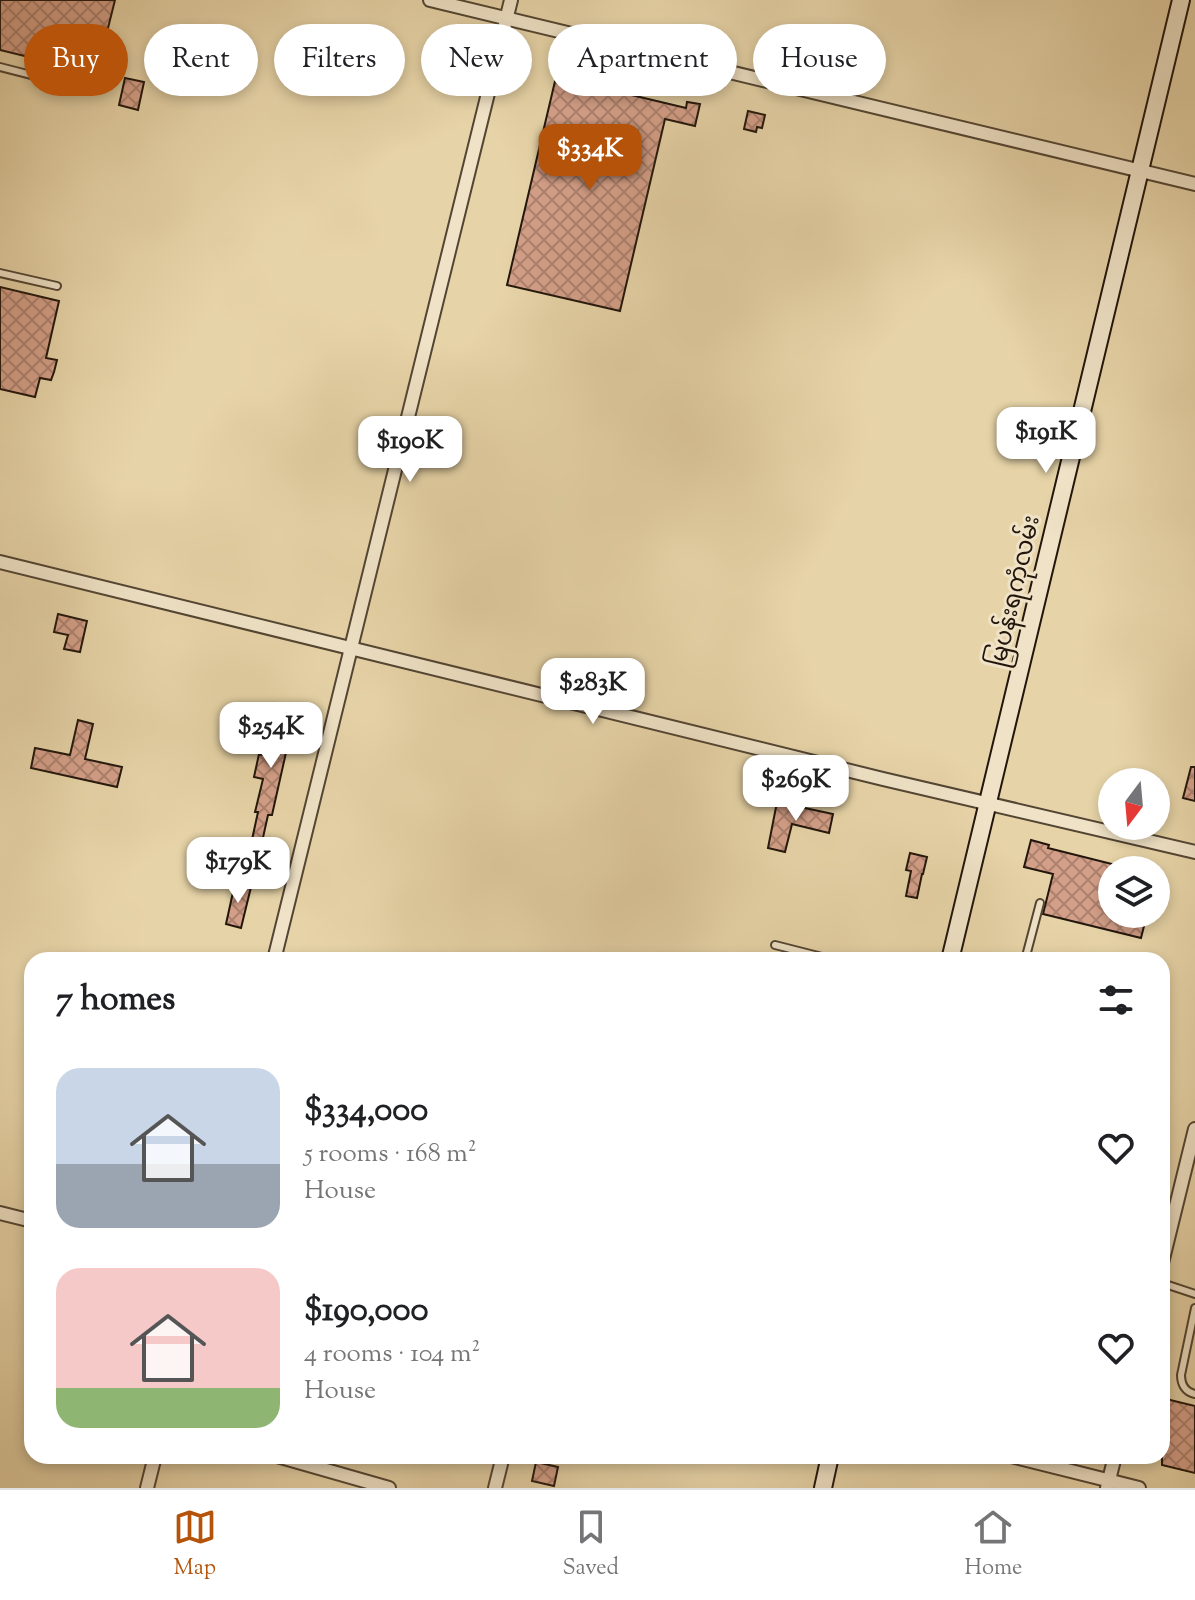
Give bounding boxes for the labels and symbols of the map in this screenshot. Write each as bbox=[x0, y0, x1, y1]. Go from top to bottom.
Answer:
pin: $334K bbox=[534, 124, 646, 192]
pin: $191K bbox=[990, 407, 1102, 475]
pin: $190K bbox=[354, 416, 466, 484]
street label: မြပန်းရကုံလမ်း bbox=[981, 512, 1050, 671]
pin: $283K bbox=[537, 658, 649, 726]
pin: $254K bbox=[215, 702, 327, 770]
pin: $269K bbox=[740, 755, 852, 823]
north arrow bbox=[1098, 768, 1170, 840]
pin: $179K bbox=[182, 837, 294, 905]

